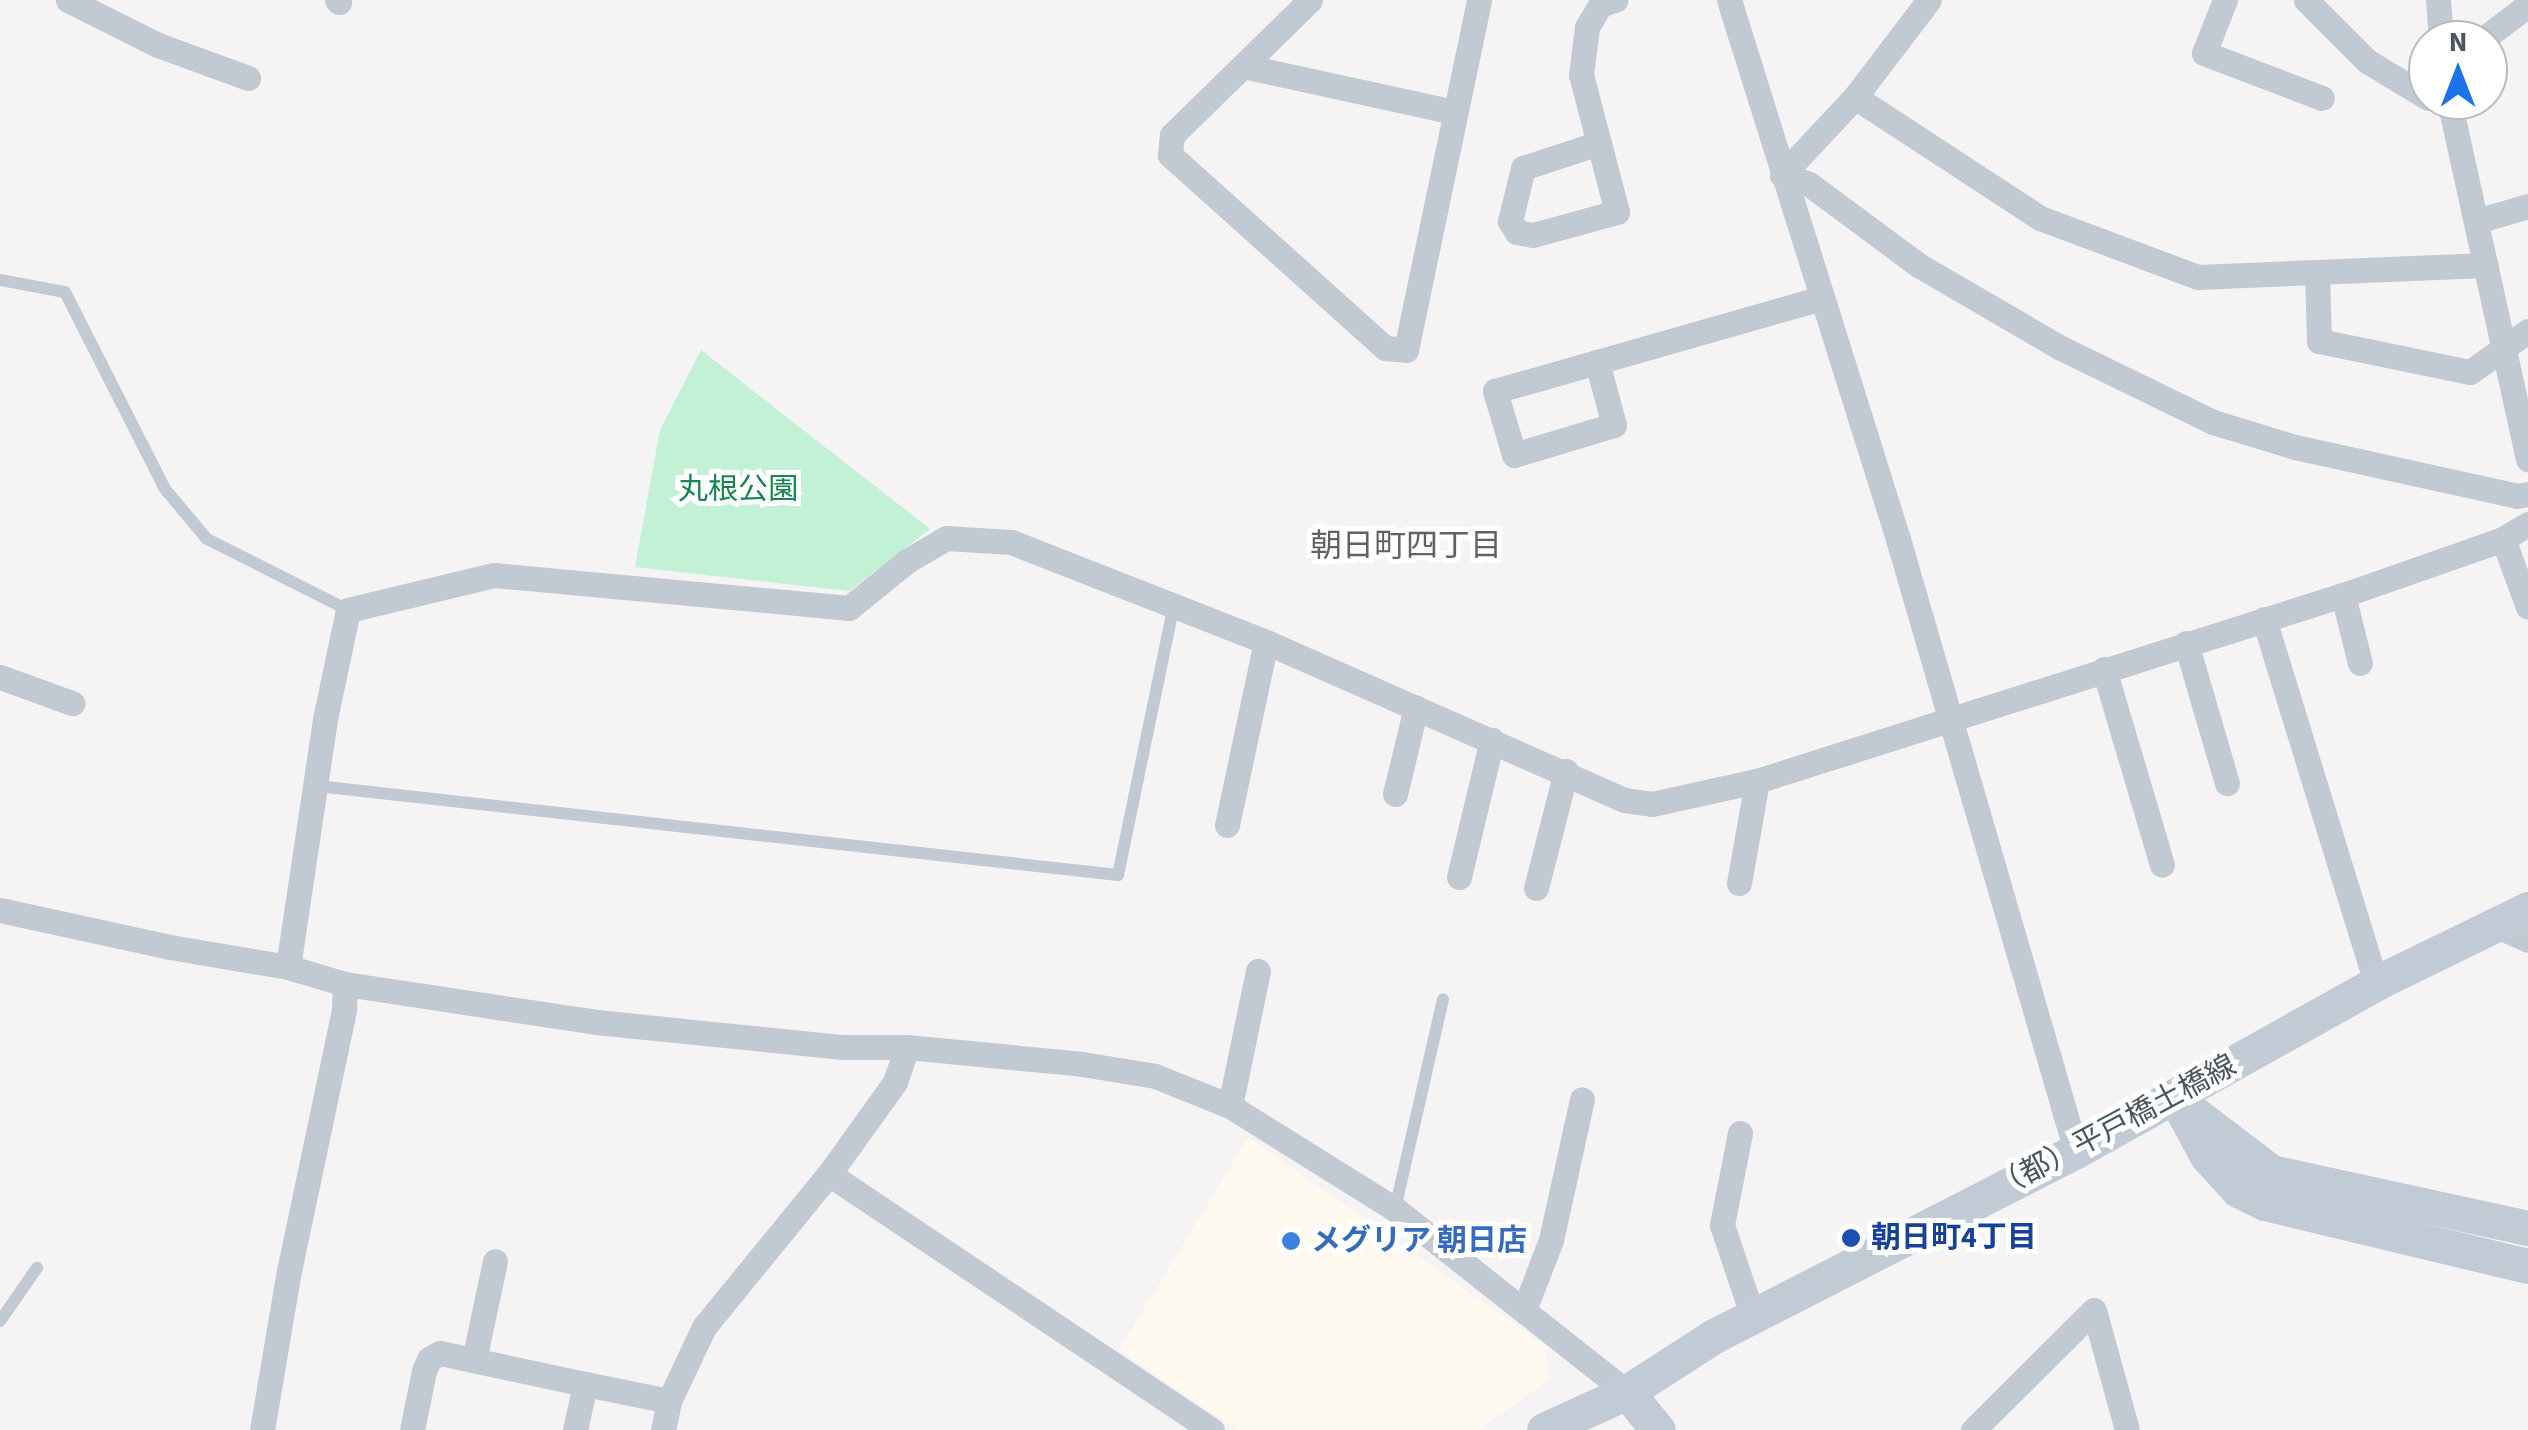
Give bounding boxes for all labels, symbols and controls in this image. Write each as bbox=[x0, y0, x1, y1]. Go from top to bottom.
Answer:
north arrow bbox=[2408, 20, 2508, 120]
text: N bbox=[2449, 22, 2467, 62]
park label: 丸根公園 bbox=[678, 472, 798, 508]
district label: 朝日町四丁目 bbox=[1310, 527, 1502, 565]
street label: （都）平戸橋土橋線 bbox=[1987, 1048, 2243, 1206]
place label: 朝日町4丁目 bbox=[1871, 1220, 2037, 1256]
place label: メグリア 朝日店 bbox=[1311, 1223, 1527, 1259]
marker: 朝日町4丁目 bbox=[1840, 1227, 1862, 1249]
marker: メグリア 朝日店 bbox=[1280, 1230, 1302, 1252]

